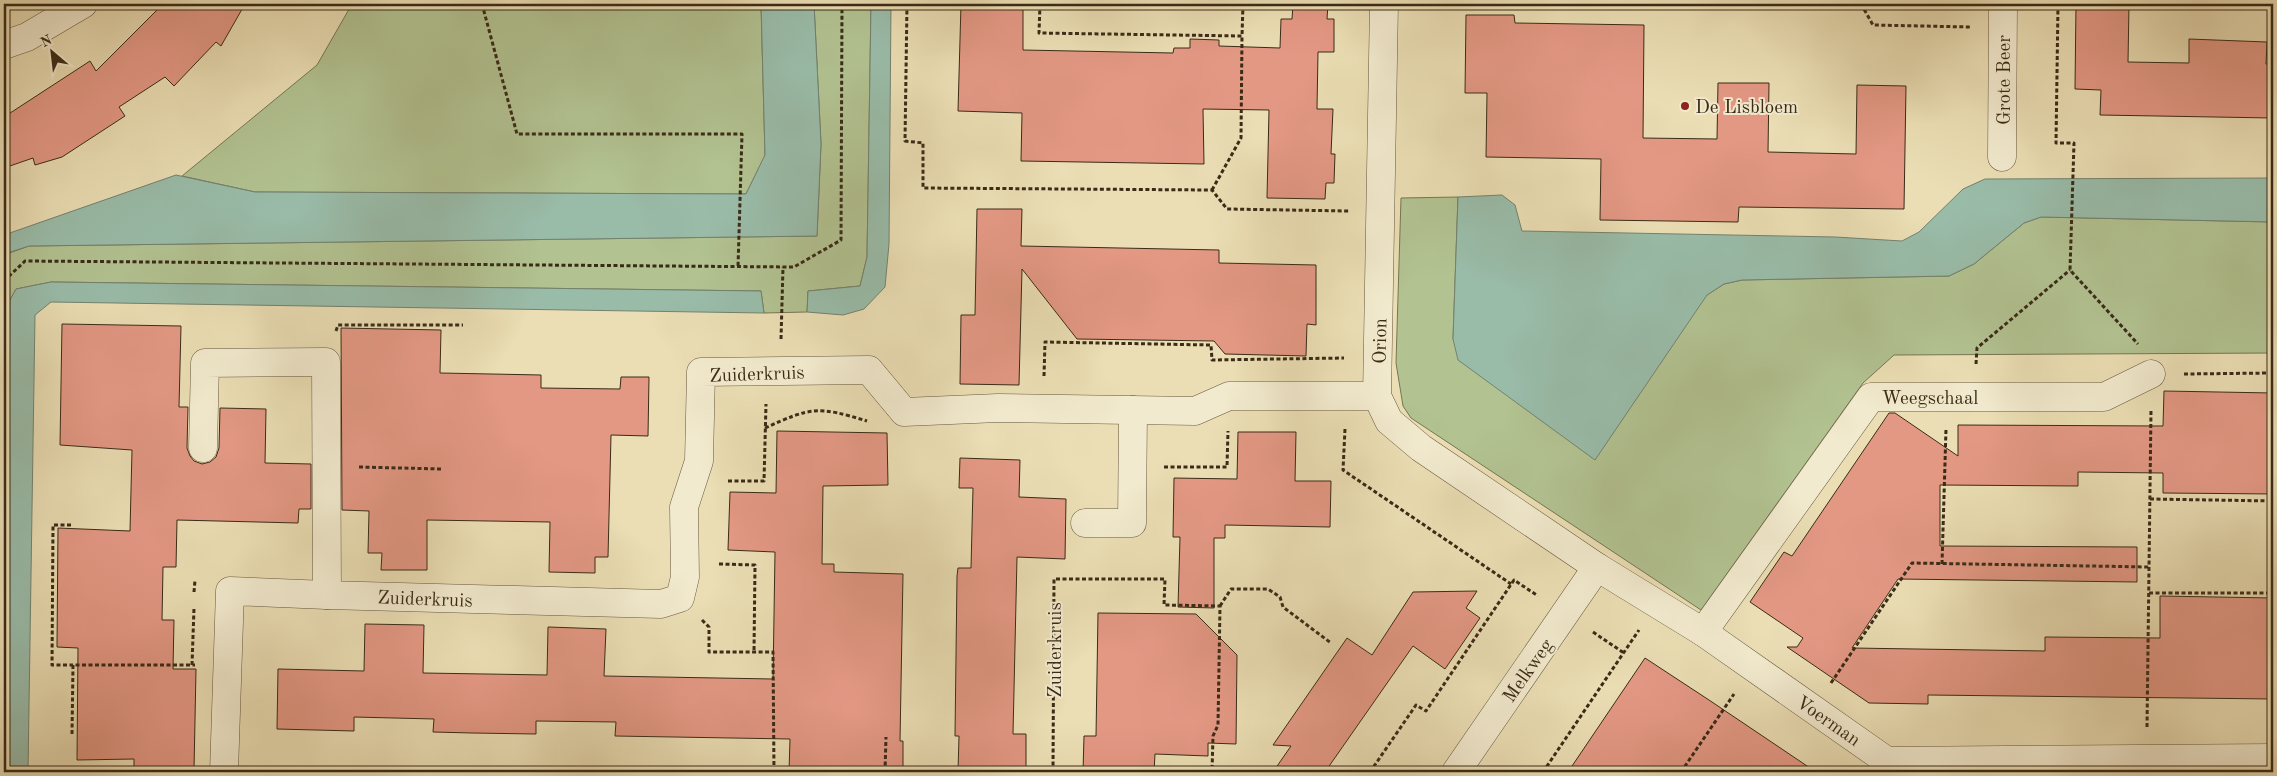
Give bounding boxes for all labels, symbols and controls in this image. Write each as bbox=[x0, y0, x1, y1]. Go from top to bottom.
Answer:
north arrow bbox=[28, 28, 78, 78]
text: N bbox=[38, 33, 55, 50]
street label: Grote Beer bbox=[1996, 35, 2015, 125]
place label: De Lisbloem bbox=[1695, 99, 1798, 118]
marker: De Lisbloem bbox=[1679, 100, 1691, 112]
street label: Orion bbox=[1372, 318, 1391, 364]
street label: Zuiderkruis bbox=[709, 364, 805, 387]
street label: Weegschaal bbox=[1882, 390, 1978, 409]
street label: Zuiderkruis bbox=[377, 589, 473, 612]
street label: Zuiderkruis bbox=[1047, 602, 1066, 698]
street label: Melkweg bbox=[1500, 636, 1558, 707]
street label: Voerman bbox=[1792, 693, 1863, 751]

